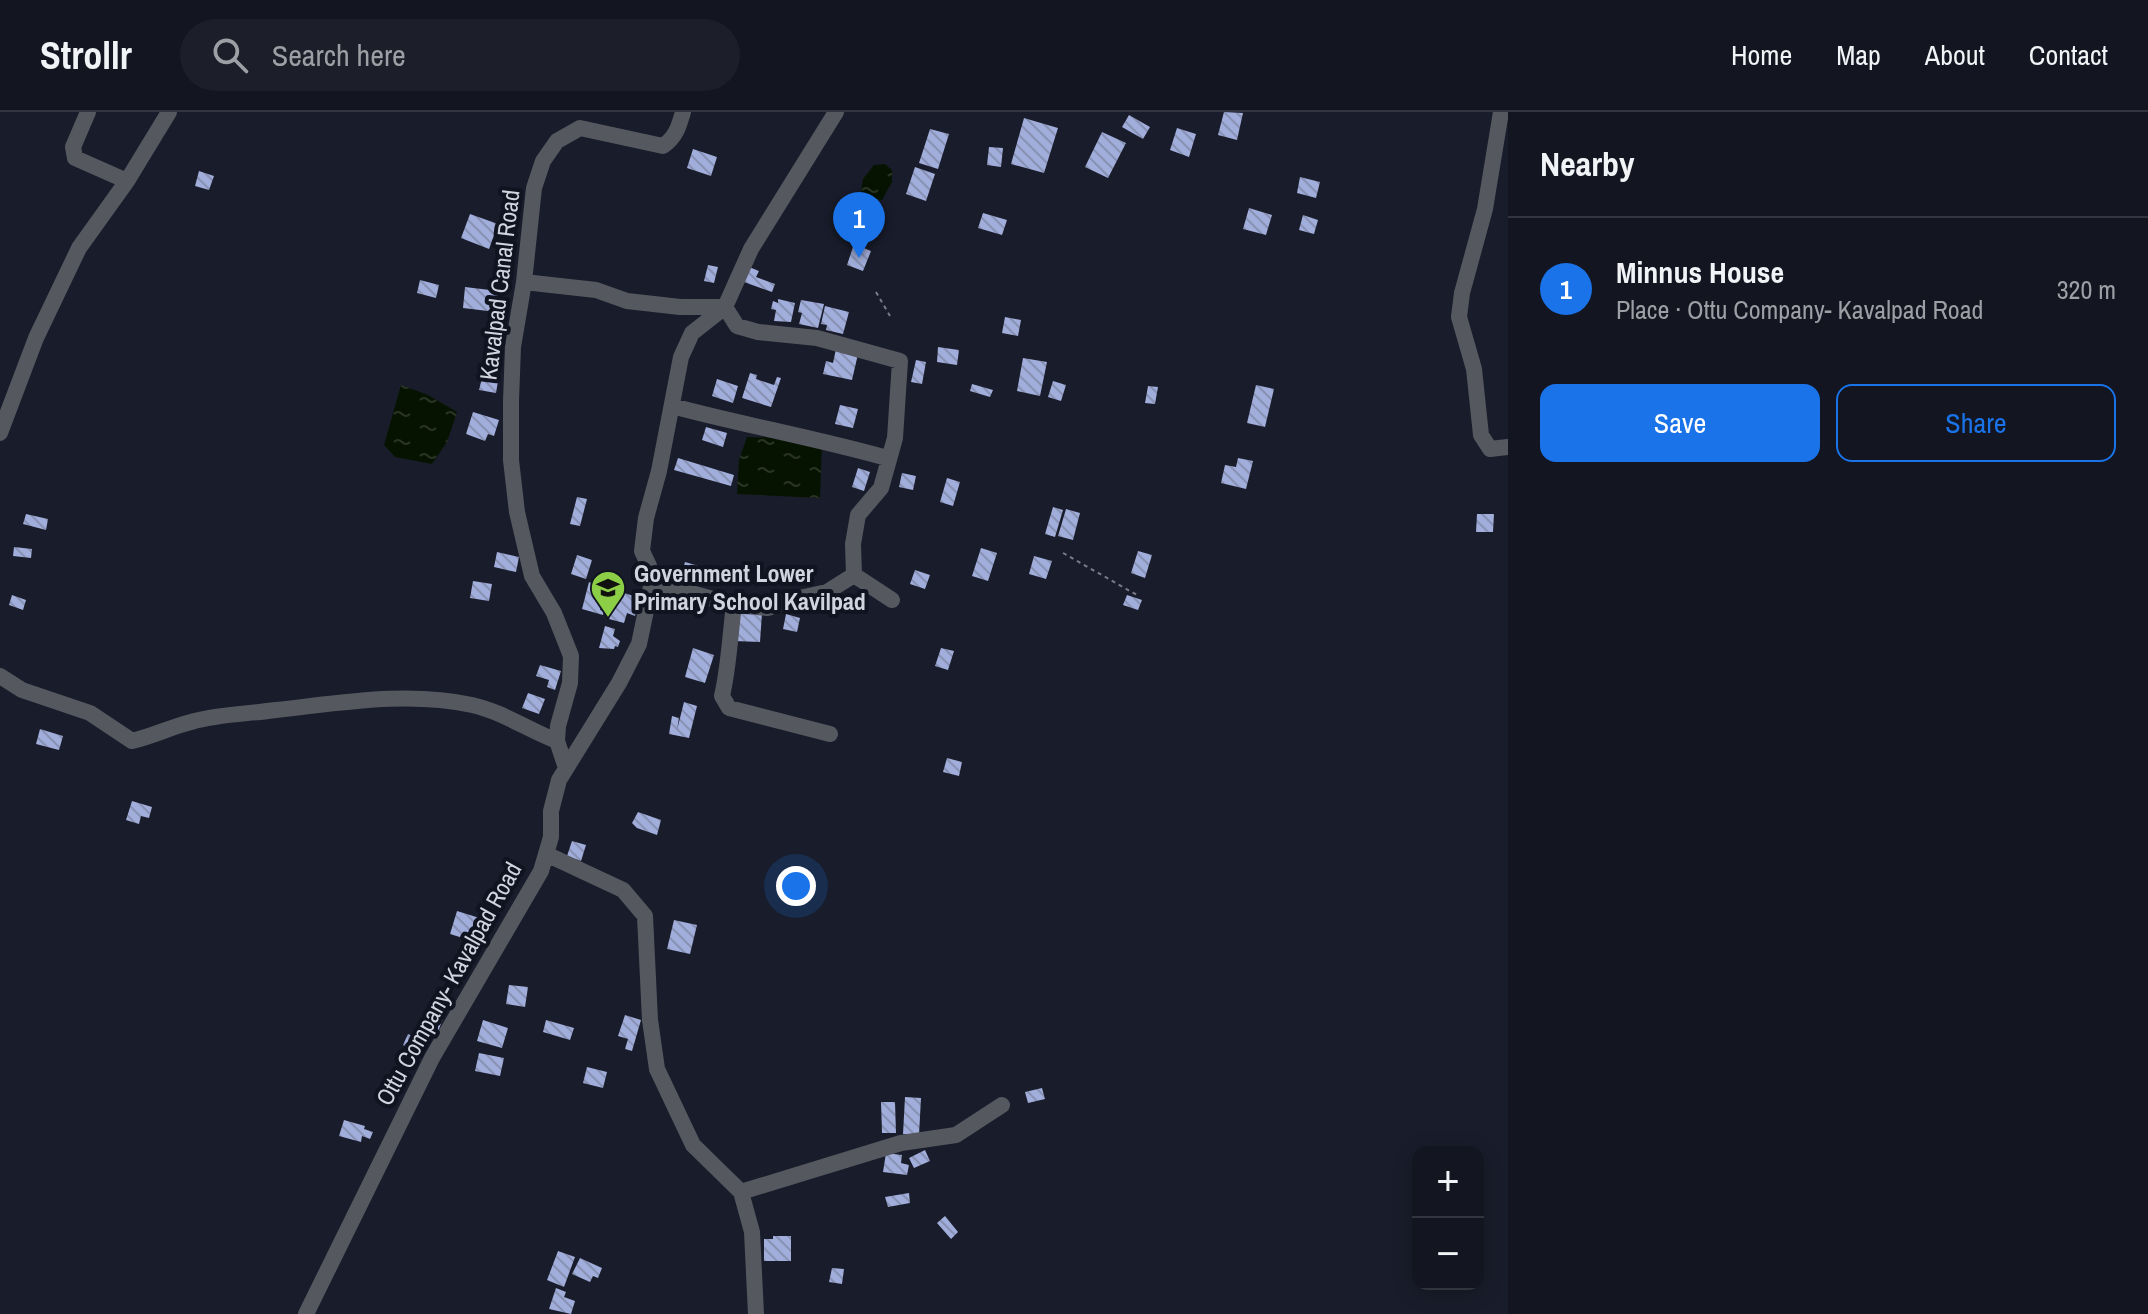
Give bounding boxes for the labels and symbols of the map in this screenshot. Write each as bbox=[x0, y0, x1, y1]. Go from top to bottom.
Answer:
street label: Kavalpad Canal Road bbox=[471, 188, 527, 382]
pin: 1 bbox=[833, 192, 885, 258]
place label: Government Lower Primary School Kavilpad bbox=[634, 557, 866, 617]
school or university icon: Government Lower Primary School Kavilpad bbox=[589, 569, 627, 619]
street label: Ottu Company- Kavalpad Road bbox=[368, 856, 528, 1111]
your location bbox=[776, 866, 816, 906]

